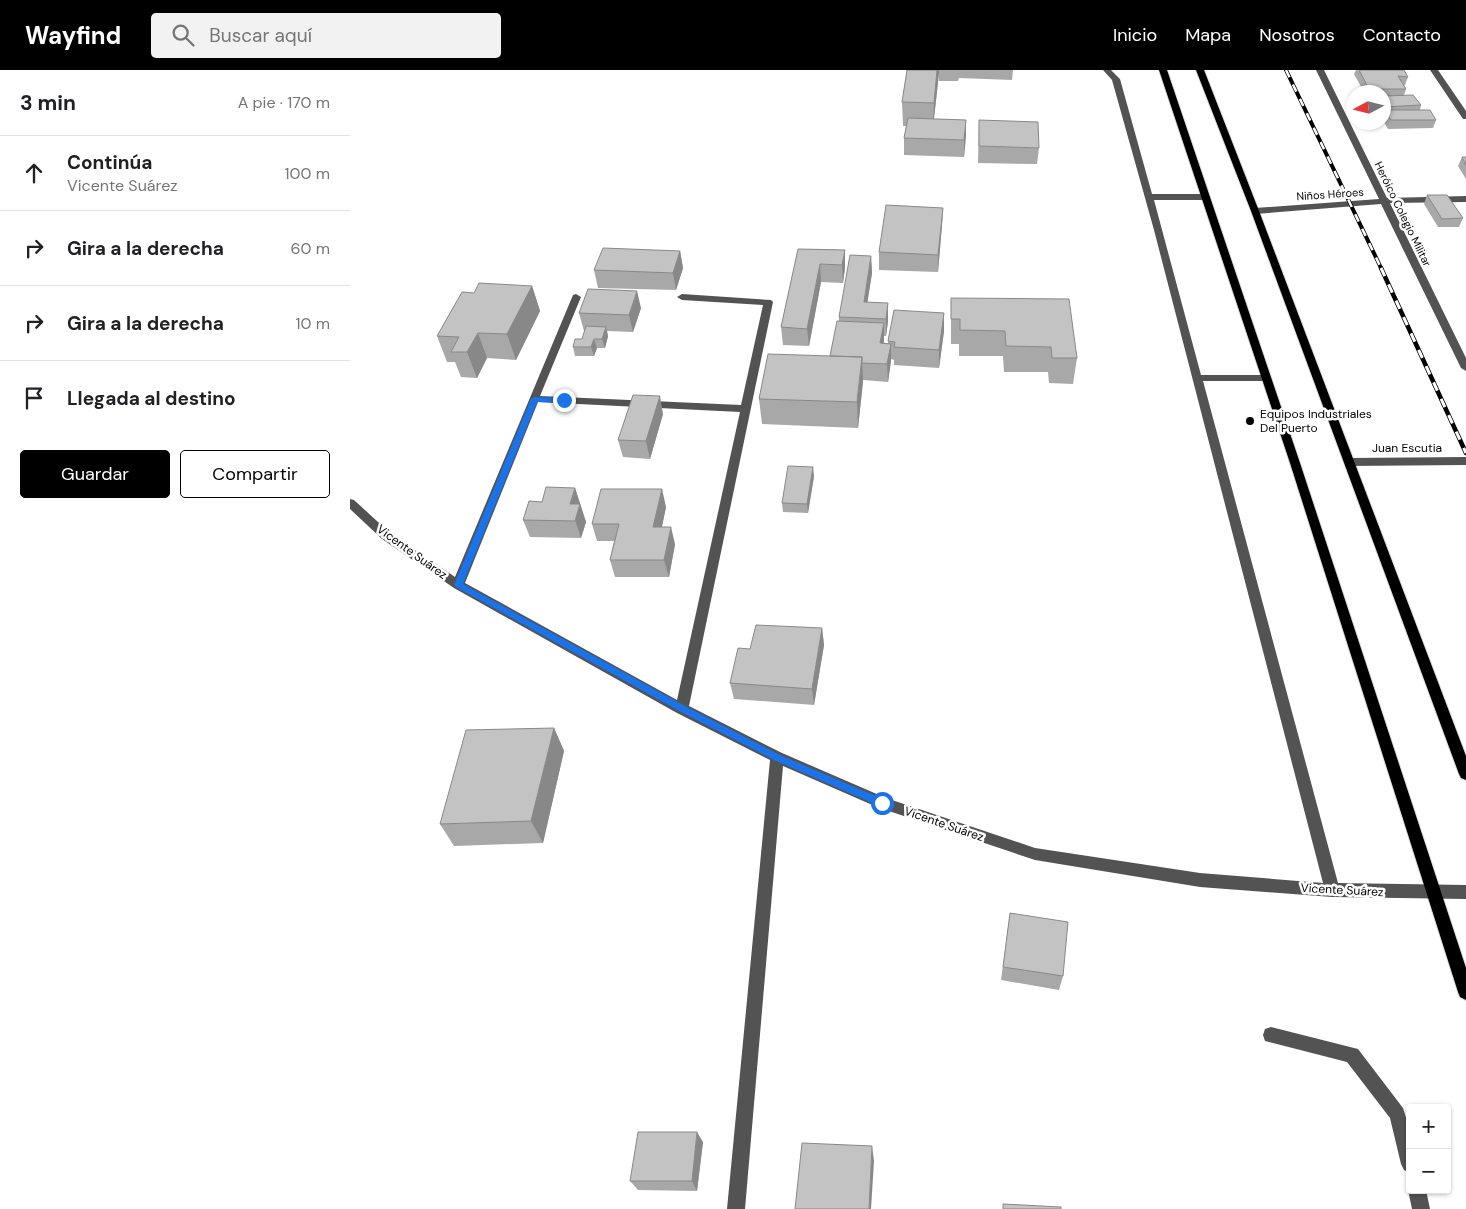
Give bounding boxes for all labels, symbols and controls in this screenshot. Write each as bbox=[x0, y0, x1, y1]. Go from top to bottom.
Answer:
search box bbox=[151, 13, 501, 58]
text: Wayfind bbox=[25, 20, 121, 51]
icon: search bbox=[169, 21, 197, 49]
text: Buscar aquí bbox=[209, 23, 312, 48]
text: Inicio bbox=[1113, 23, 1157, 47]
text: Mapa bbox=[1185, 23, 1231, 47]
text: Nosotros bbox=[1259, 23, 1335, 47]
text: Contacto bbox=[1363, 23, 1441, 47]
north arrow bbox=[1346, 85, 1391, 130]
text: 3 min bbox=[20, 89, 76, 117]
text: A pie · 170 m bbox=[238, 92, 330, 113]
text: Continúa bbox=[67, 150, 152, 175]
icon: ahead bbox=[20, 159, 48, 187]
street label: Heróico Colegio Militar bbox=[1371, 159, 1435, 269]
text: 100 m bbox=[285, 163, 330, 184]
text: Vicente Suárez bbox=[67, 175, 178, 196]
street label: Niños Héroes bbox=[1296, 185, 1364, 203]
icon: right bbox=[20, 234, 48, 262]
text: Gira a la derecha bbox=[67, 236, 224, 261]
text: 60 m bbox=[290, 238, 330, 259]
icon: right bbox=[20, 309, 48, 337]
text: Gira a la derecha bbox=[67, 311, 224, 336]
text: 10 m bbox=[296, 313, 330, 334]
icon: arrive bbox=[20, 384, 48, 412]
text: Llegada al destino bbox=[67, 386, 236, 411]
route end bbox=[553, 389, 576, 412]
place label: Equipos Industriales Del Puerto bbox=[1260, 406, 1372, 436]
marker: Equipos Industriales Del Puerto bbox=[1244, 415, 1256, 427]
street label: Juan Escutia bbox=[1372, 440, 1442, 456]
button: Guardar bbox=[20, 450, 170, 498]
button: Compartir bbox=[180, 450, 330, 498]
street label: Vicente Suárez bbox=[374, 521, 450, 583]
route start bbox=[871, 792, 894, 815]
street label: Vicente Suárez bbox=[902, 803, 986, 845]
street label: Vicente Suárez bbox=[1300, 880, 1384, 900]
map controls bbox=[1406, 1104, 1451, 1194]
button: + bbox=[1406, 1104, 1451, 1149]
button: − bbox=[1406, 1149, 1451, 1194]

